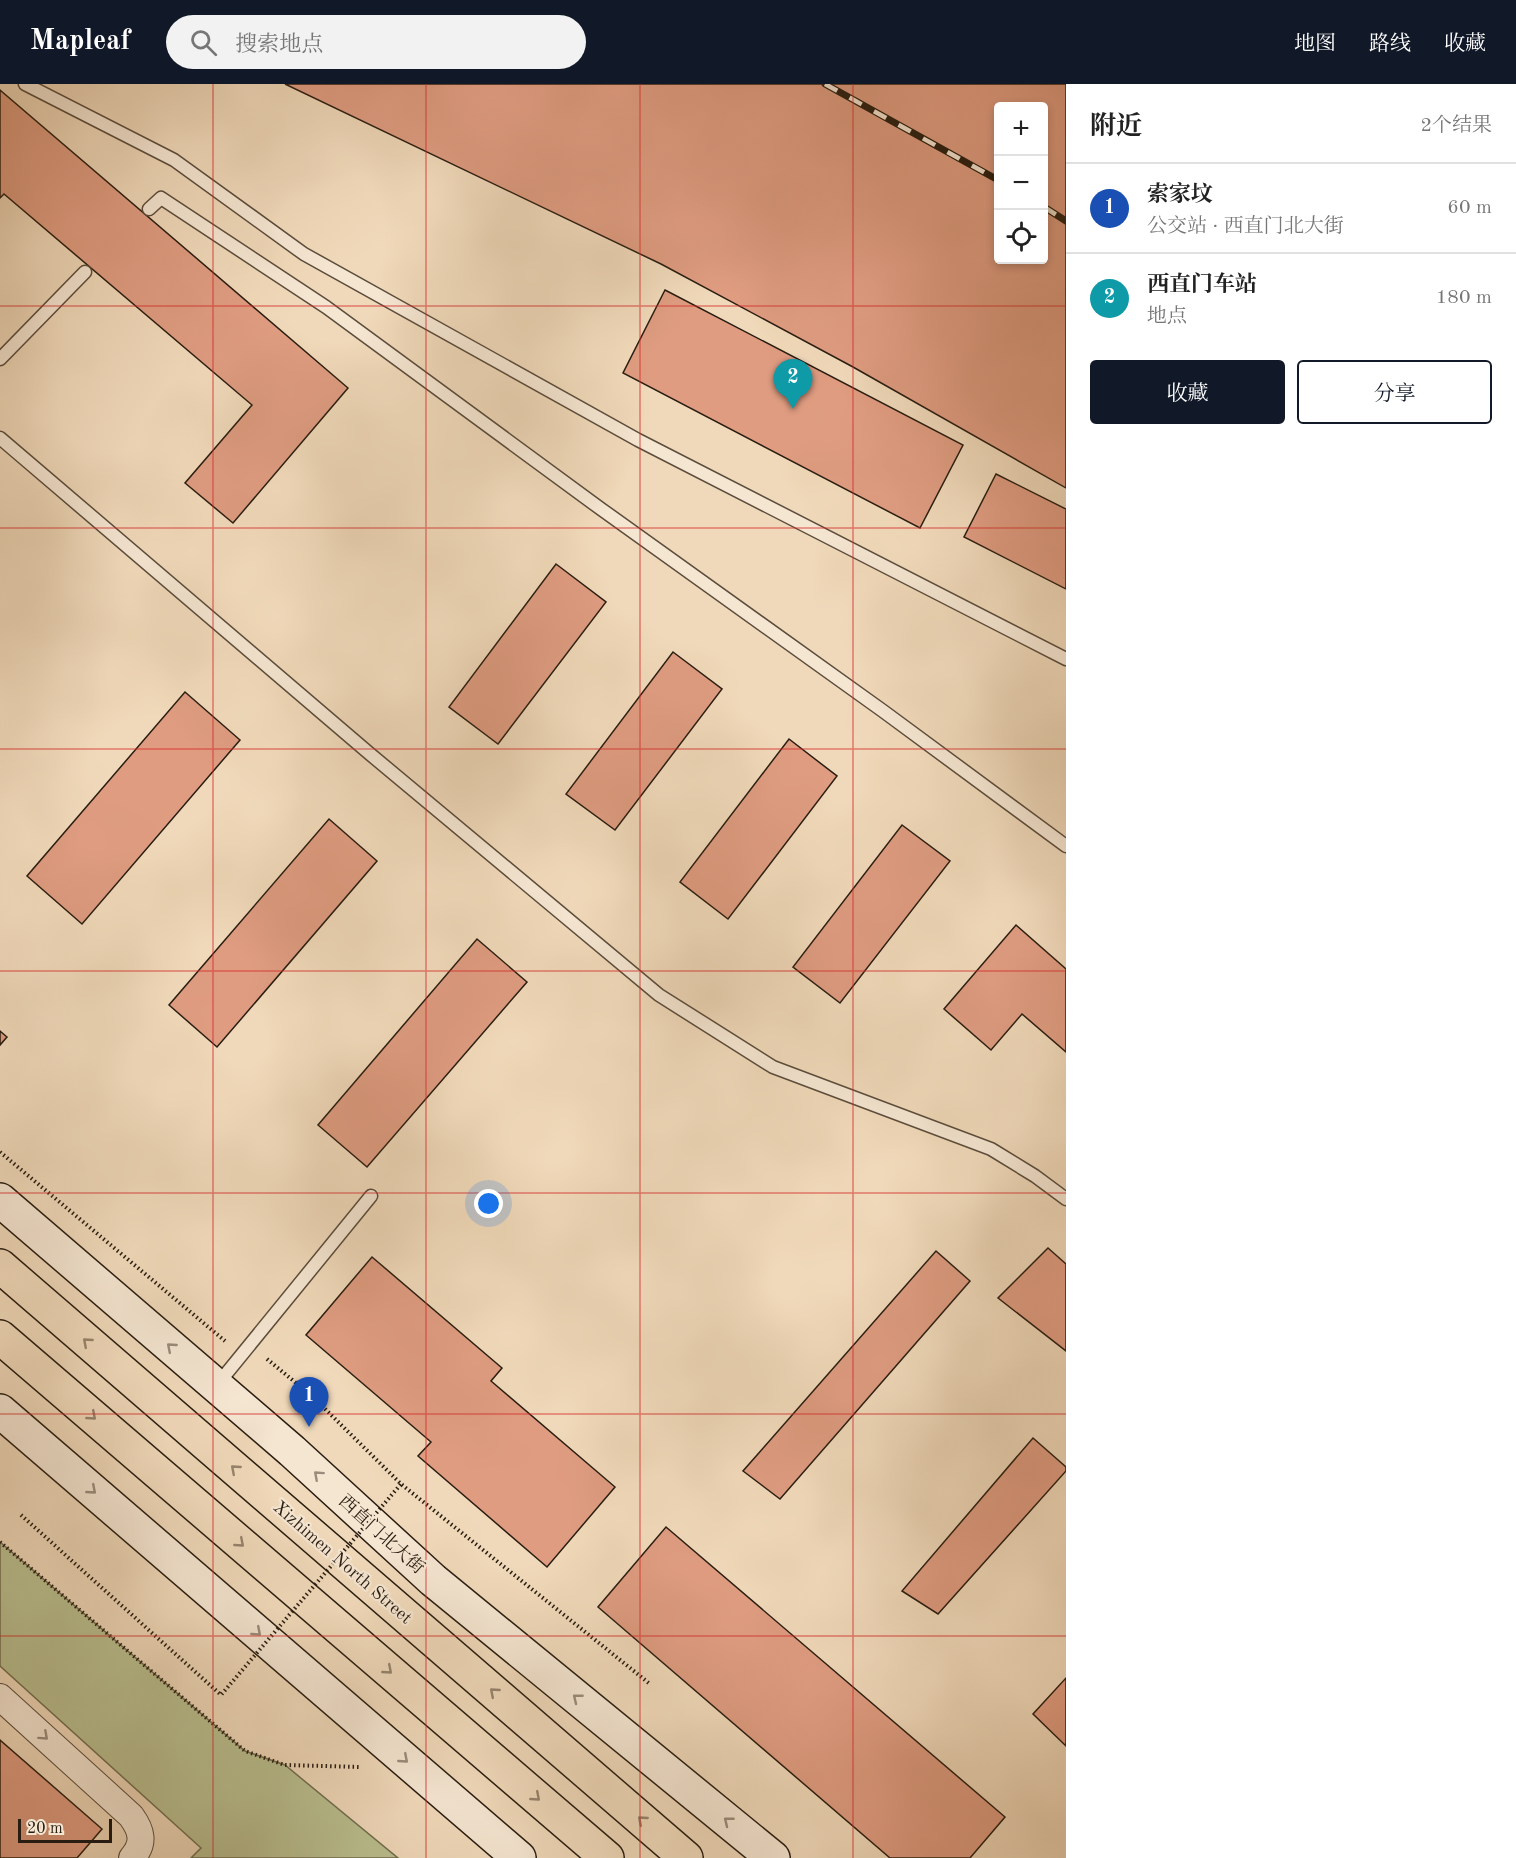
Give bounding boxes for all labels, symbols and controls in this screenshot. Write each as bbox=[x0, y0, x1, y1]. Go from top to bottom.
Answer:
search box bbox=[166, 15, 586, 69]
icon: search bbox=[187, 26, 220, 59]
text: Mapleaf bbox=[30, 28, 130, 56]
text: 搜索地点 bbox=[235, 34, 323, 56]
text: 地图 bbox=[1294, 34, 1336, 55]
text: 路线 bbox=[1369, 34, 1411, 55]
text: 收藏 bbox=[1444, 34, 1486, 55]
map controls bbox=[994, 102, 1048, 264]
button: + bbox=[994, 102, 1048, 156]
text: 附近 bbox=[1090, 114, 1142, 140]
text: 2个结果 bbox=[1420, 116, 1492, 136]
button: − bbox=[994, 156, 1048, 210]
text: 索家坟 bbox=[1147, 184, 1213, 206]
text: 1 bbox=[1104, 198, 1115, 218]
text: 60 m bbox=[1447, 198, 1492, 218]
button: locate bbox=[994, 210, 1048, 264]
text: 公交站 · 西直门北大街 bbox=[1147, 217, 1344, 237]
text: 西直门车站 bbox=[1147, 274, 1257, 296]
text: 2 bbox=[1104, 288, 1115, 308]
text: 180 m bbox=[1436, 288, 1492, 308]
text: 地点 bbox=[1147, 307, 1187, 327]
pin: 2 bbox=[774, 360, 812, 409]
button: 收藏 bbox=[1090, 360, 1285, 424]
button: 分享 bbox=[1297, 360, 1492, 424]
your location bbox=[474, 1189, 503, 1218]
one-way arrow bbox=[84, 1338, 94, 1349]
one-way arrow bbox=[167, 1343, 178, 1354]
pin: 1 bbox=[290, 1378, 328, 1427]
one-way arrow bbox=[85, 1409, 96, 1420]
one-way arrow bbox=[231, 1465, 242, 1476]
one-way arrow bbox=[314, 1471, 324, 1482]
one-way arrow bbox=[85, 1483, 96, 1494]
street label: 西直门北大街 bbox=[335, 1490, 429, 1578]
street label: Xizhimen North Street bbox=[270, 1498, 415, 1628]
one-way arrow bbox=[233, 1536, 244, 1547]
one-way arrow bbox=[250, 1624, 261, 1635]
one-way arrow bbox=[381, 1663, 392, 1674]
one-way arrow bbox=[490, 1689, 501, 1700]
one-way arrow bbox=[573, 1694, 584, 1705]
one-way arrow bbox=[37, 1729, 48, 1740]
one-way arrow bbox=[397, 1752, 408, 1763]
one-way arrow bbox=[529, 1790, 540, 1801]
scale bar bbox=[18, 1816, 112, 1844]
one-way arrow bbox=[638, 1816, 649, 1827]
one-way arrow bbox=[724, 1817, 735, 1828]
text: 20 m bbox=[27, 1821, 63, 1837]

